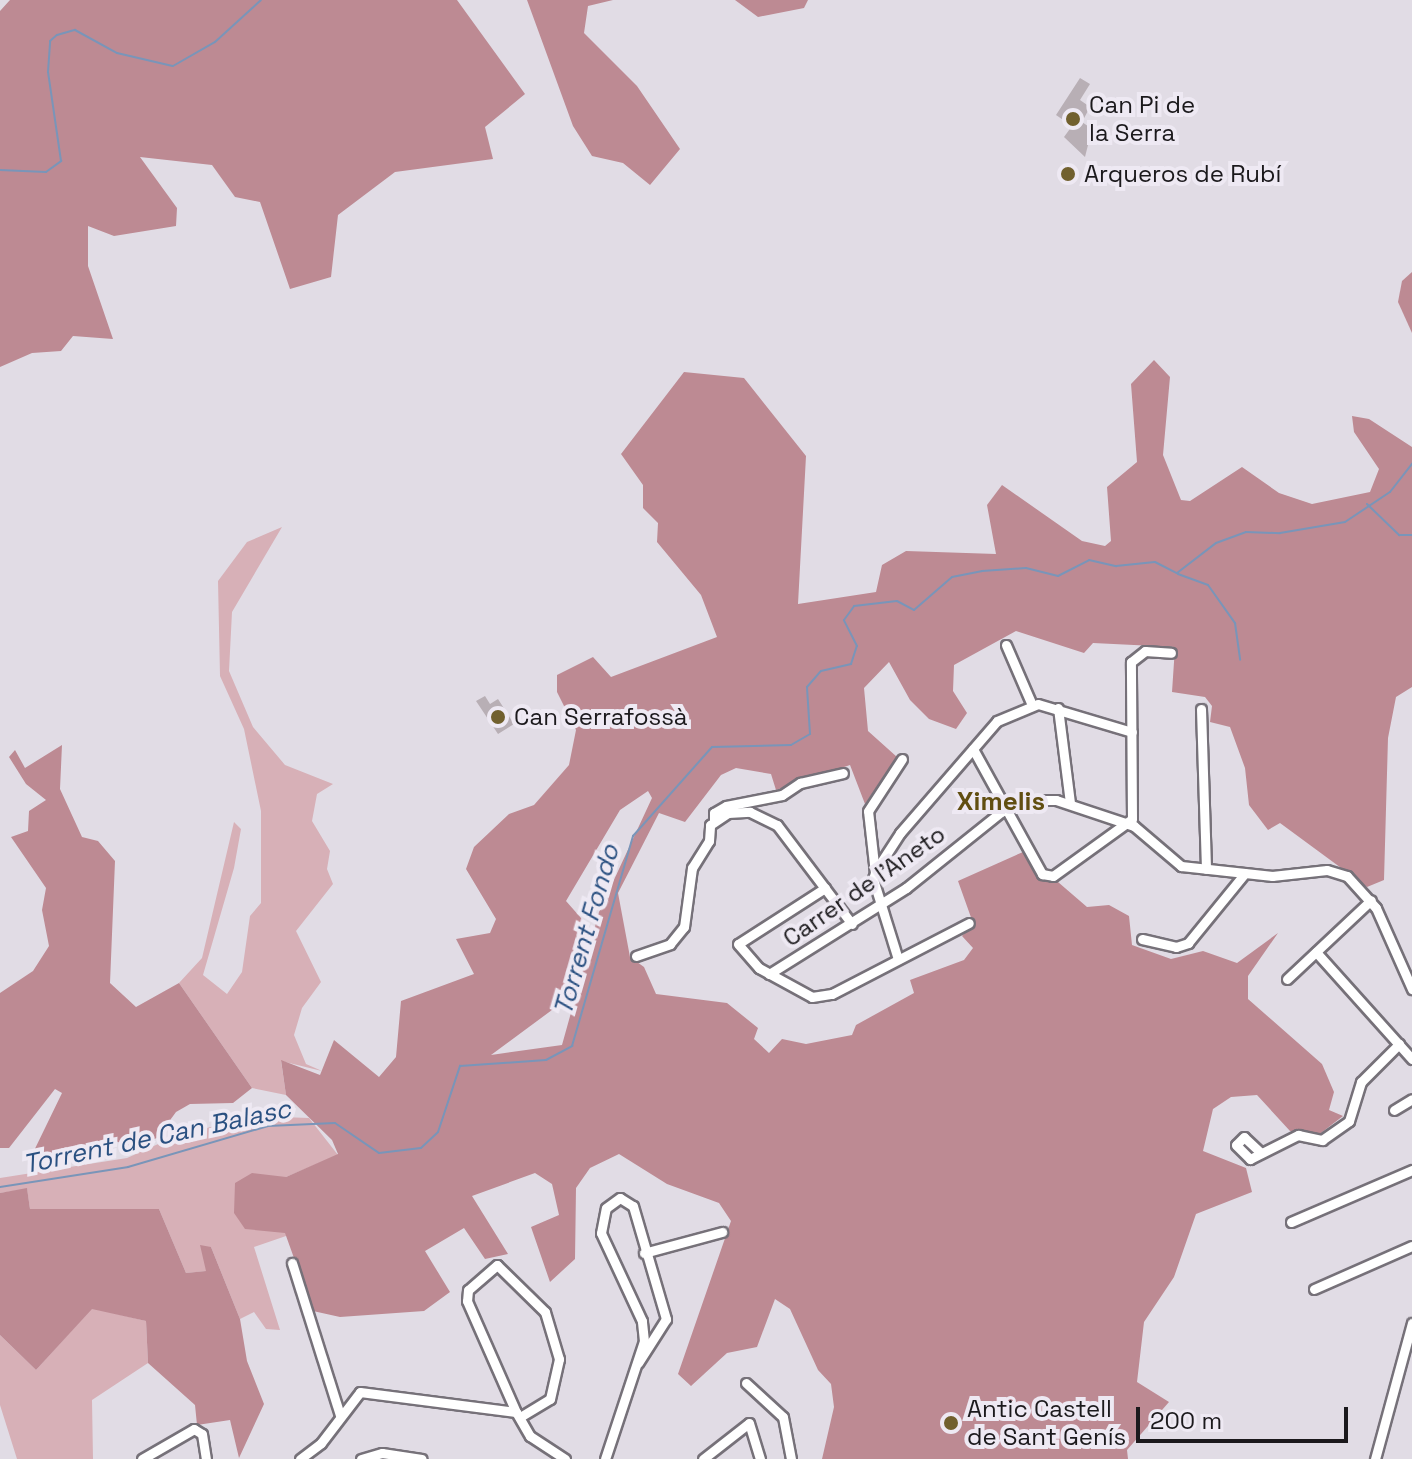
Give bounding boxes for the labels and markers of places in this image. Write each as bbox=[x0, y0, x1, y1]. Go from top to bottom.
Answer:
place label: Can Pi de la Serra bbox=[1089, 91, 1195, 147]
marker: Can Pi de la Serra bbox=[1064, 110, 1082, 128]
place label: Arqueros de Rubí bbox=[1084, 160, 1281, 188]
marker: Arqueros de Rubí bbox=[1059, 165, 1077, 183]
place label: Can Serrafossà bbox=[514, 703, 688, 731]
marker: Can Serrafossà bbox=[489, 708, 507, 726]
place label: Antic Castell de Sant Genís bbox=[967, 1395, 1126, 1451]
marker: Antic Castell de Sant Genís bbox=[942, 1414, 960, 1432]

